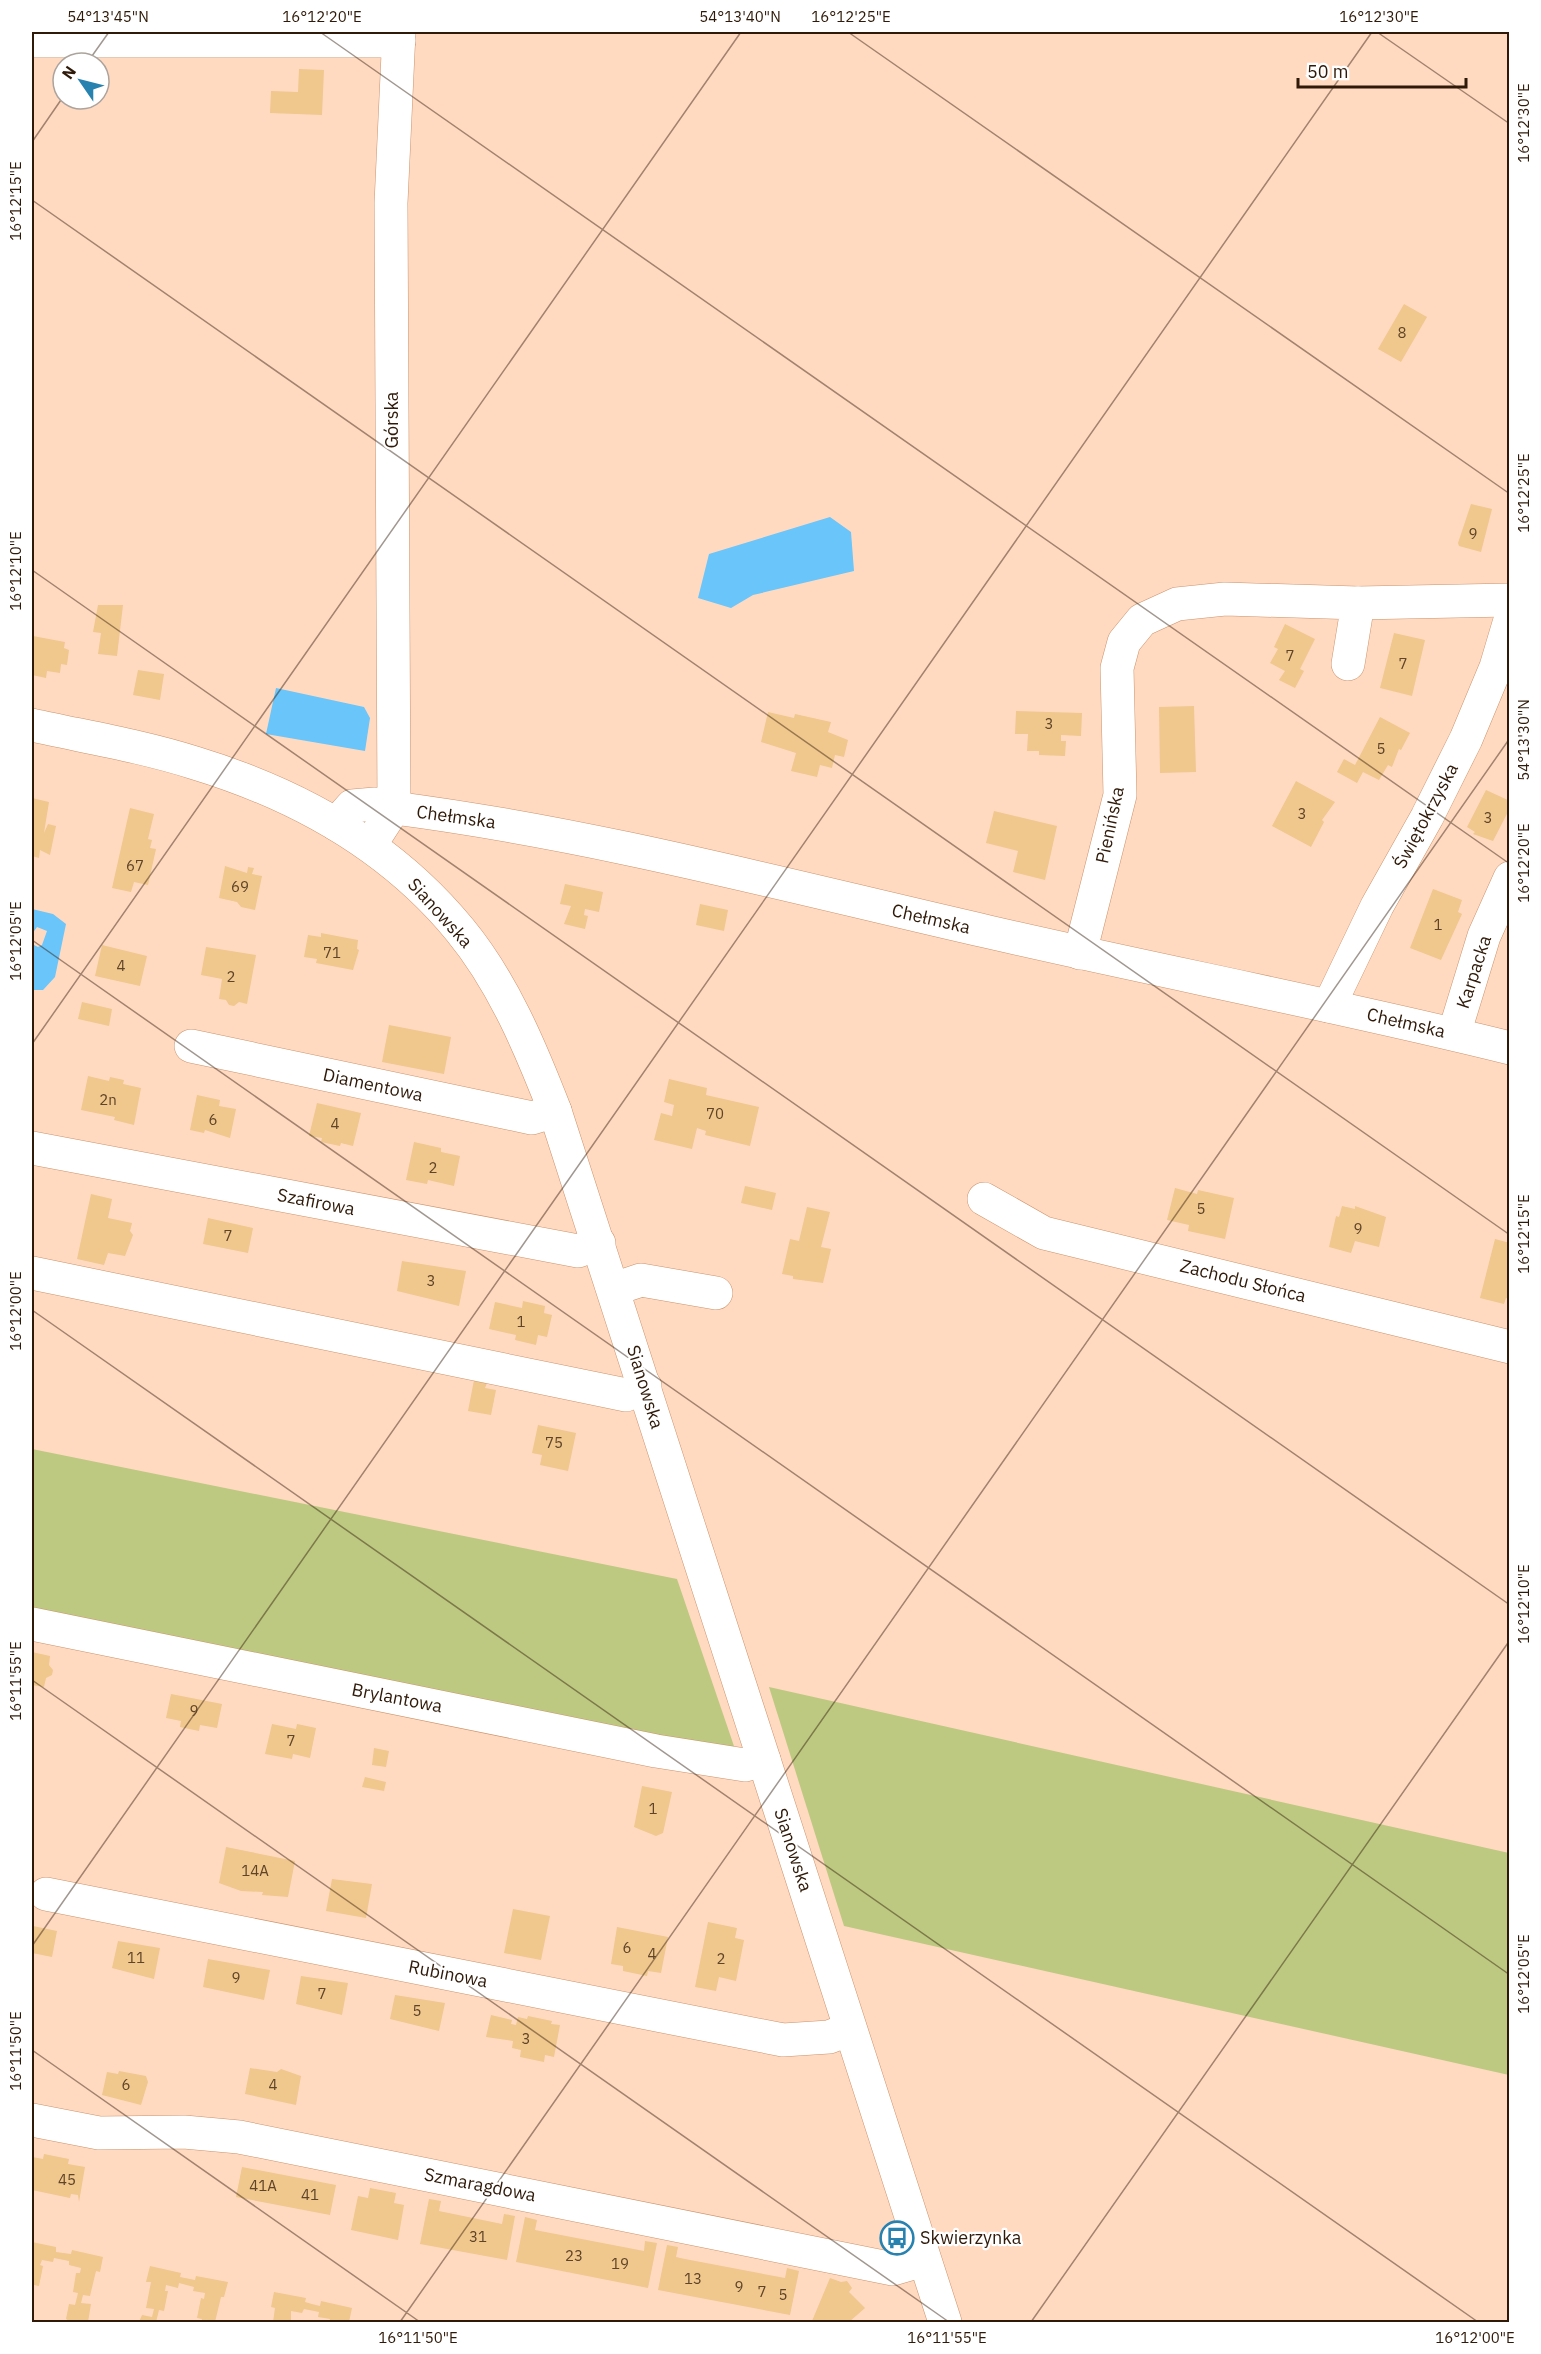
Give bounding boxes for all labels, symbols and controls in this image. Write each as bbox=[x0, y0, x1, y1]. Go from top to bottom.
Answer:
text: 54°13'45"N bbox=[67, 7, 149, 26]
text: 16°12'20"E bbox=[282, 7, 362, 26]
text: 54°13'40"N bbox=[699, 7, 781, 26]
text: 16°12'25"E bbox=[811, 7, 891, 26]
text: 16°12'30"E bbox=[1339, 7, 1419, 26]
north arrow bbox=[51, 51, 111, 111]
scale bar bbox=[1298, 51, 1466, 89]
text: 50 m bbox=[1307, 60, 1349, 83]
text: N bbox=[57, 62, 80, 83]
text: 16°12'30"E bbox=[1514, 83, 1533, 163]
text: 16°12'15"E bbox=[6, 161, 25, 241]
house number: 8 bbox=[1397, 323, 1407, 342]
street label: Górska bbox=[380, 391, 403, 448]
text: 16°12'25"E bbox=[1514, 453, 1533, 533]
house number: 9 bbox=[1468, 524, 1478, 543]
text: 16°12'10"E bbox=[6, 531, 25, 611]
house number: 7 bbox=[1285, 646, 1295, 665]
house number: 7 bbox=[1398, 654, 1408, 673]
text: 54°13'30"N bbox=[1514, 699, 1533, 781]
house number: 3 bbox=[1044, 714, 1054, 733]
house number: 5 bbox=[1376, 739, 1386, 758]
street label: Świętokrzyska bbox=[1388, 759, 1463, 872]
street label: Pienińska bbox=[1090, 784, 1129, 865]
street label: Chełmska bbox=[415, 800, 498, 833]
house number: 3 bbox=[1297, 804, 1307, 823]
house number: 3 bbox=[1483, 808, 1493, 827]
text: 16°12'20"E bbox=[1514, 823, 1533, 903]
house number: 67 bbox=[126, 856, 144, 875]
street label: Sianowska bbox=[403, 873, 478, 953]
house number: 69 bbox=[231, 877, 249, 896]
street label: Chełmska bbox=[890, 898, 973, 939]
text: 16°12'05"E bbox=[6, 901, 25, 981]
house number: 1 bbox=[1433, 915, 1443, 934]
street label: Karpacka bbox=[1451, 932, 1496, 1011]
house number: 71 bbox=[323, 943, 341, 962]
house number: 4 bbox=[116, 956, 126, 975]
house number: 2 bbox=[226, 967, 236, 986]
street label: Chełmska bbox=[1365, 1002, 1448, 1043]
street label: Diamentowa bbox=[321, 1063, 426, 1106]
house number: 2n bbox=[99, 1090, 117, 1109]
house number: 70 bbox=[706, 1104, 724, 1123]
house number: 6 bbox=[208, 1110, 218, 1129]
house number: 4 bbox=[330, 1114, 340, 1133]
house number: 2 bbox=[428, 1158, 438, 1177]
street label: Szafirowa bbox=[275, 1183, 357, 1220]
text: 16°12'15"E bbox=[1514, 1194, 1533, 1274]
house number: 5 bbox=[1196, 1199, 1206, 1218]
house number: 9 bbox=[1353, 1219, 1363, 1238]
house number: 7 bbox=[223, 1226, 233, 1245]
street label: Zachodu Słońca bbox=[1178, 1254, 1309, 1307]
text: 16°12'00"E bbox=[6, 1271, 25, 1351]
house number: 3 bbox=[426, 1271, 436, 1290]
house number: 1 bbox=[516, 1312, 526, 1331]
street label: Sianowska bbox=[622, 1342, 669, 1432]
house number: 75 bbox=[545, 1433, 563, 1452]
text: 16°12'10"E bbox=[1514, 1564, 1533, 1644]
text: 16°11'55"E bbox=[6, 1641, 25, 1721]
street label: Brylantowa bbox=[350, 1677, 445, 1718]
house number: 9 bbox=[189, 1701, 199, 1720]
house number: 7 bbox=[286, 1731, 296, 1750]
house number: 1 bbox=[648, 1799, 658, 1818]
street label: Sianowska bbox=[769, 1805, 818, 1895]
house number: 14A bbox=[241, 1861, 269, 1880]
text: 16°12'05"E bbox=[1514, 1934, 1533, 2014]
house number: 6 bbox=[622, 1938, 632, 1957]
house number: 4 bbox=[647, 1944, 657, 1963]
house number: 11 bbox=[127, 1948, 145, 1967]
house number: 2 bbox=[716, 1949, 726, 1968]
street label: Rubinowa bbox=[407, 1955, 490, 1993]
house number: 9 bbox=[231, 1968, 241, 1987]
house number: 7 bbox=[317, 1984, 327, 2003]
house number: 5 bbox=[412, 2001, 422, 2020]
text: 16°11'50"E bbox=[6, 2011, 25, 2091]
house number: 3 bbox=[521, 2029, 531, 2048]
house number: 6 bbox=[121, 2075, 131, 2094]
house number: 4 bbox=[268, 2075, 278, 2094]
street label: Szmaragdowa bbox=[422, 2162, 538, 2207]
house number: 45 bbox=[58, 2170, 76, 2189]
house number: 41A bbox=[249, 2176, 277, 2195]
house number: 41 bbox=[301, 2185, 319, 2204]
bus stop icon: Skwierzynka bbox=[879, 2220, 915, 2256]
place label: Skwierzynka bbox=[920, 2226, 1022, 2249]
house number: 31 bbox=[469, 2227, 487, 2246]
house number: 23 bbox=[565, 2246, 583, 2265]
house number: 19 bbox=[611, 2254, 629, 2273]
house number: 13 bbox=[684, 2269, 702, 2288]
house number: 9 bbox=[734, 2277, 744, 2296]
house number: 7 bbox=[757, 2282, 767, 2301]
house number: 5 bbox=[778, 2285, 788, 2304]
text: 16°11'50"E bbox=[378, 2328, 458, 2347]
text: 16°11'55"E bbox=[907, 2328, 987, 2347]
text: 16°12'00"E bbox=[1435, 2328, 1515, 2347]

